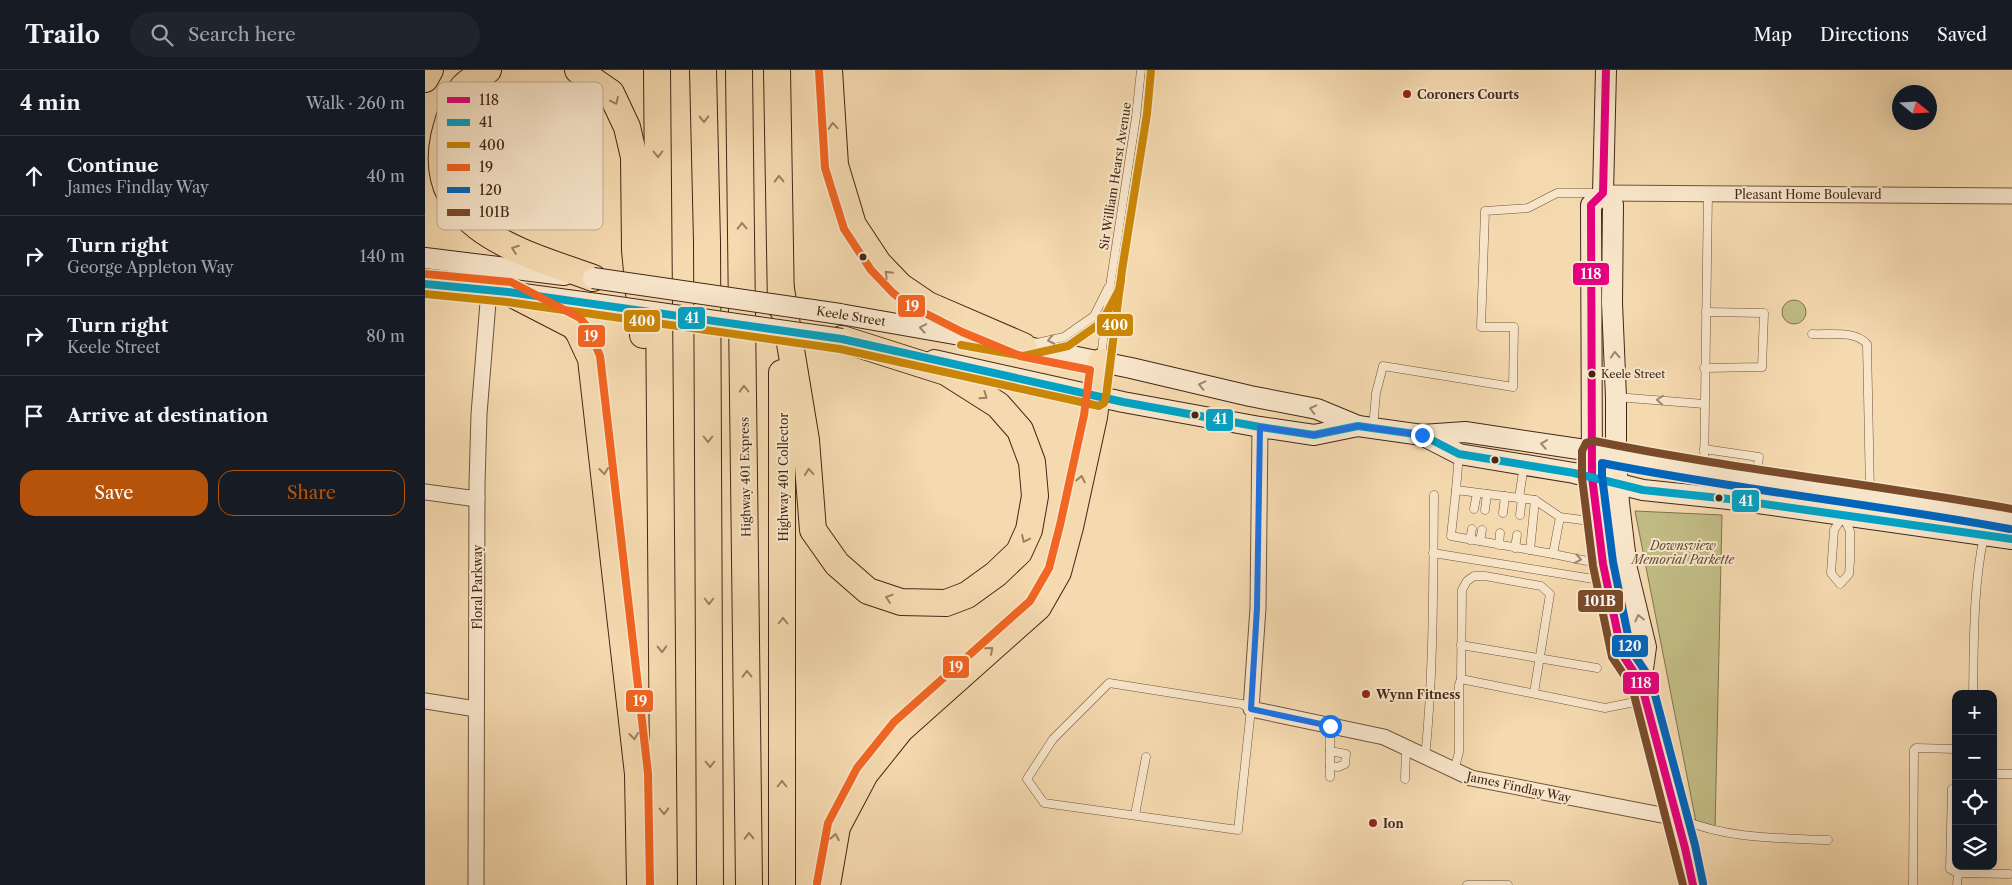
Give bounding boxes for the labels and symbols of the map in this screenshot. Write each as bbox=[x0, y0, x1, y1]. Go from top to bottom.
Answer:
legend bbox=[437, 82, 603, 230]
north arrow bbox=[1892, 85, 1937, 130]
place label: Coroners Courts bbox=[1417, 87, 1519, 102]
marker: Coroners Courts bbox=[1401, 88, 1413, 100]
text: 118 bbox=[479, 91, 499, 109]
one-way arrow bbox=[608, 96, 619, 105]
street label: Sir William Hearst Avenue bbox=[1096, 101, 1134, 251]
text: 41 bbox=[479, 113, 493, 131]
one-way arrow bbox=[699, 115, 709, 123]
one-way arrow bbox=[827, 122, 838, 130]
text: 400 bbox=[479, 136, 505, 154]
one-way arrow bbox=[653, 150, 663, 158]
text: 19 bbox=[479, 158, 493, 176]
one-way arrow bbox=[774, 175, 784, 182]
text: 120 bbox=[479, 181, 502, 199]
street label: Pleasant Home Boulevard bbox=[1734, 187, 1882, 202]
text: 101B bbox=[479, 203, 510, 221]
one-way arrow bbox=[737, 222, 747, 230]
one-way arrow bbox=[511, 245, 519, 255]
unlabelled marker bbox=[858, 252, 868, 262]
line badge: 118 bbox=[1572, 262, 1610, 286]
text: 118 bbox=[1580, 265, 1602, 283]
one-way arrow bbox=[885, 271, 894, 280]
line badge: 19 bbox=[897, 294, 926, 318]
text: 19 bbox=[905, 297, 919, 315]
street label: Keele Street bbox=[815, 303, 887, 329]
line badge: 41 bbox=[677, 306, 706, 330]
line badge: 400 bbox=[623, 309, 661, 333]
text: 41 bbox=[685, 309, 700, 327]
text: 400 bbox=[629, 312, 655, 330]
line badge: 400 bbox=[1096, 313, 1134, 337]
text: 400 bbox=[1102, 316, 1128, 334]
line badge: 19 bbox=[577, 324, 606, 348]
one-way arrow bbox=[919, 324, 927, 334]
text: 19 bbox=[584, 327, 598, 345]
one-way arrow bbox=[1047, 334, 1056, 345]
one-way arrow bbox=[1609, 351, 1620, 359]
place label: Keele Street bbox=[1601, 367, 1665, 381]
marker: Keele Street bbox=[1587, 369, 1597, 379]
one-way arrow bbox=[1198, 380, 1207, 391]
one-way arrow bbox=[739, 385, 749, 392]
one-way arrow bbox=[978, 390, 988, 399]
one-way arrow bbox=[1656, 395, 1664, 406]
one-way arrow bbox=[1308, 404, 1317, 415]
line badge: 41 bbox=[1205, 408, 1234, 432]
unlabelled marker bbox=[1190, 410, 1200, 420]
text: 41 bbox=[1213, 410, 1228, 428]
street label: Highway 401 Collector bbox=[776, 413, 791, 541]
street label: Highway 401 Express bbox=[736, 417, 754, 537]
route end bbox=[1411, 424, 1434, 447]
one-way arrow bbox=[703, 435, 713, 443]
one-way arrow bbox=[1539, 439, 1548, 449]
unlabelled marker bbox=[1490, 455, 1500, 465]
one-way arrow bbox=[598, 467, 609, 475]
one-way arrow bbox=[803, 468, 814, 476]
one-way arrow bbox=[1075, 475, 1085, 484]
line badge: 41 bbox=[1731, 489, 1760, 513]
text: 41 bbox=[1739, 492, 1754, 510]
unlabelled marker bbox=[1714, 493, 1724, 503]
one-way arrow bbox=[1020, 534, 1031, 543]
park label: Downsview Memorial Parkette bbox=[1630, 538, 1736, 567]
street label: Floral Parkway bbox=[470, 544, 485, 629]
one-way arrow bbox=[1573, 554, 1582, 564]
line badge: 101B bbox=[1577, 589, 1624, 613]
text: 101B bbox=[1584, 592, 1616, 610]
one-way arrow bbox=[885, 594, 893, 604]
one-way arrow bbox=[704, 598, 714, 605]
one-way arrow bbox=[1634, 614, 1645, 623]
one-way arrow bbox=[778, 617, 788, 625]
line badge: 120 bbox=[1611, 634, 1649, 658]
text: 120 bbox=[1618, 637, 1642, 655]
one-way arrow bbox=[657, 645, 667, 653]
one-way arrow bbox=[984, 647, 993, 656]
line badge: 19 bbox=[942, 655, 970, 679]
text: 19 bbox=[949, 658, 963, 676]
one-way arrow bbox=[742, 670, 752, 678]
line badge: 118 bbox=[1622, 671, 1660, 695]
text: 118 bbox=[1630, 674, 1652, 692]
place label: Wynn Fitness bbox=[1375, 687, 1461, 702]
marker: Wynn Fitness bbox=[1360, 688, 1372, 700]
line badge: 19 bbox=[625, 689, 654, 713]
text: 19 bbox=[633, 692, 647, 710]
route start bbox=[1319, 715, 1342, 738]
one-way arrow bbox=[628, 733, 639, 741]
one-way arrow bbox=[705, 760, 715, 768]
street label: James Findlay Way bbox=[1463, 768, 1573, 805]
one-way arrow bbox=[777, 780, 787, 788]
one-way arrow bbox=[659, 808, 669, 815]
place label: Ion bbox=[1383, 816, 1404, 831]
marker: Ion bbox=[1367, 817, 1379, 829]
one-way arrow bbox=[744, 832, 754, 840]
one-way arrow bbox=[830, 833, 840, 841]

